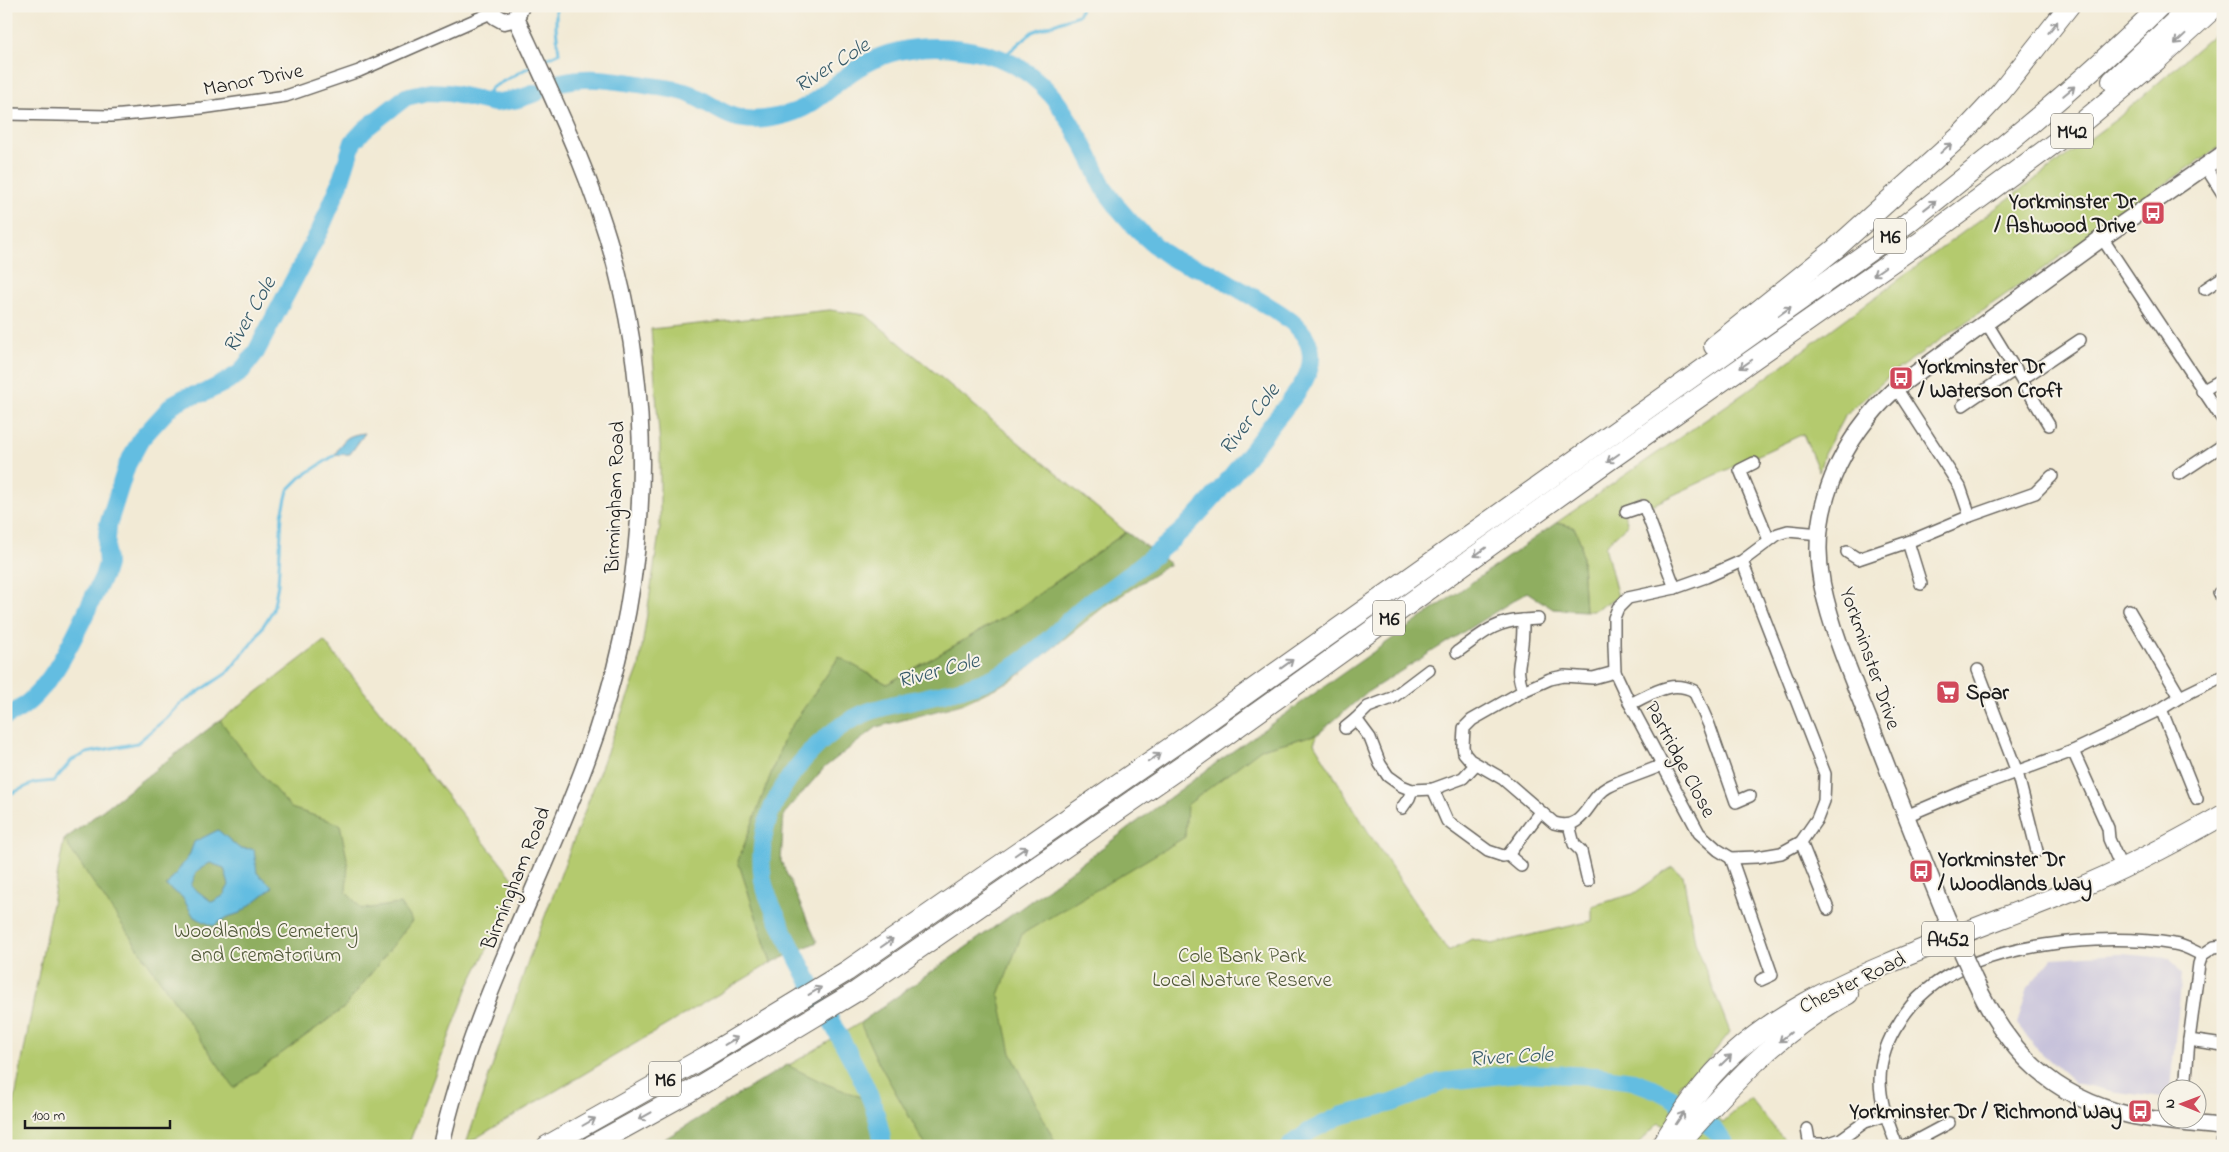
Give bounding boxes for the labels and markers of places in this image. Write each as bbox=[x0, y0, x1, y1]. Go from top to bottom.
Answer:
place label: Yorkminster Dr / Ashwood Drive bbox=[1993, 188, 2137, 242]
bus stop icon: Yorkminster Dr / Ashwood Drive bbox=[2140, 200, 2166, 226]
place label: Yorkminster Dr / Waterson Croft bbox=[1917, 353, 2063, 407]
bus stop icon: Yorkminster Dr / Waterson Croft bbox=[1888, 365, 1914, 391]
supermarket icon: Spar bbox=[1935, 679, 1961, 705]
place label: Spar bbox=[1966, 679, 2009, 709]
place label: Yorkminster Dr / Woodlands Way bbox=[1937, 846, 2092, 902]
bus stop icon: Yorkminster Dr / Woodlands Way bbox=[1908, 858, 1934, 884]
place label: Yorkminster Dr / Richmond Way bbox=[1848, 1098, 2122, 1130]
bus stop icon: Yorkminster Dr / Richmond Way bbox=[2127, 1098, 2153, 1124]

